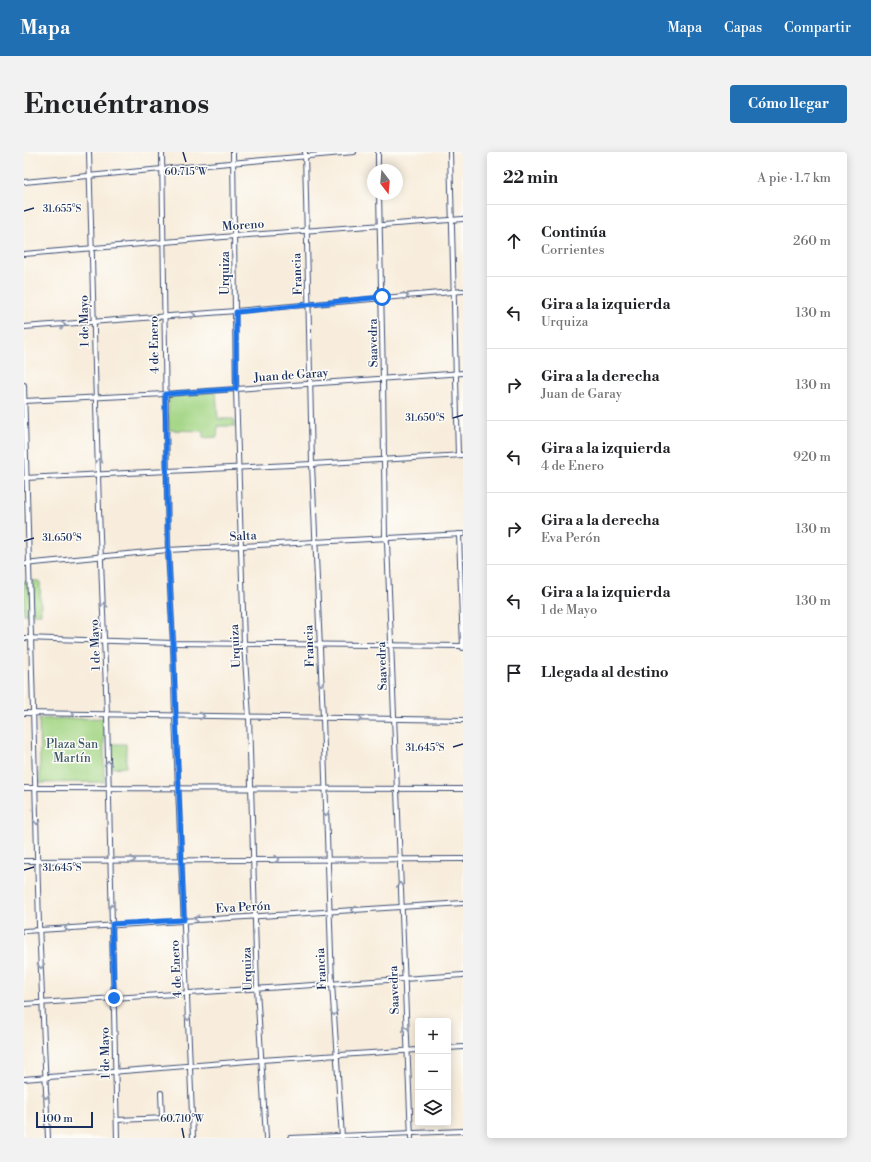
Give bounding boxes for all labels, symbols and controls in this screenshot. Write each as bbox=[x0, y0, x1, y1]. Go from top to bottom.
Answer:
text: Mapa bbox=[20, 16, 70, 40]
text: Mapa bbox=[667, 19, 702, 37]
text: Capas bbox=[724, 19, 762, 37]
text: Compartir bbox=[784, 19, 851, 37]
button: Cómo llegar bbox=[730, 85, 847, 123]
text: Encuéntranos bbox=[24, 87, 209, 122]
north arrow bbox=[367, 164, 403, 200]
text: 60.715°W bbox=[165, 166, 208, 178]
text: 22 min bbox=[503, 167, 558, 189]
text: A pie · 1.7 km bbox=[757, 170, 831, 186]
text: 31.655°S bbox=[43, 203, 81, 215]
street label: Moreno bbox=[221, 217, 265, 234]
text: Continúa bbox=[541, 223, 606, 242]
icon: ahead bbox=[503, 230, 525, 252]
text: 260 m bbox=[793, 233, 831, 249]
text: Corrientes bbox=[541, 242, 604, 258]
street label: Urquiza bbox=[218, 250, 233, 295]
street label: Francia bbox=[289, 252, 306, 295]
route start bbox=[373, 288, 391, 306]
one-way arrow bbox=[403, 291, 409, 300]
street label: 1 de Mayo bbox=[77, 295, 92, 347]
text: Gira a la izquierda bbox=[541, 295, 671, 314]
icon: left bbox=[503, 302, 525, 324]
text: 130 m bbox=[796, 305, 831, 321]
one-way arrow bbox=[190, 310, 196, 319]
text: Urquiza bbox=[541, 314, 588, 330]
street label: 4 de Enero bbox=[146, 315, 163, 374]
street label: Saavedra bbox=[366, 318, 381, 368]
one-way arrow bbox=[60, 320, 66, 329]
street label: Juan de Garay bbox=[252, 365, 329, 386]
text: Gira a la derecha bbox=[541, 367, 660, 386]
icon: right bbox=[503, 374, 525, 396]
text: 130 m bbox=[796, 377, 831, 393]
text: Juan de Garay bbox=[541, 386, 622, 402]
text: 31.650°S bbox=[405, 412, 445, 424]
text: Gira a la izquierda bbox=[541, 439, 671, 458]
icon: left bbox=[503, 446, 525, 468]
text: 920 m bbox=[793, 449, 831, 465]
one-way arrow bbox=[94, 458, 103, 464]
text: 4 de Enero bbox=[541, 458, 604, 474]
text: Gira a la derecha bbox=[541, 511, 660, 530]
icon: right bbox=[503, 518, 525, 540]
text: 130 m bbox=[796, 521, 831, 537]
street label: Salta bbox=[229, 528, 258, 545]
text: Eva Perón bbox=[541, 530, 600, 546]
text: 31.650°S bbox=[42, 532, 82, 544]
text: Gira a la izquierda bbox=[541, 583, 671, 602]
icon: left bbox=[503, 590, 525, 612]
text: 130 m bbox=[796, 593, 831, 609]
one-way arrow bbox=[99, 602, 108, 608]
text: 1 de Mayo bbox=[541, 602, 597, 618]
street label: 1 de Mayo bbox=[87, 619, 104, 671]
street label: Urquiza bbox=[227, 623, 244, 668]
street label: Francia bbox=[301, 624, 318, 667]
street label: Saavedra bbox=[374, 640, 391, 691]
icon: arrive bbox=[503, 662, 525, 684]
text: Llegada al destino bbox=[541, 663, 669, 682]
one-way arrow bbox=[317, 680, 325, 686]
one-way arrow bbox=[69, 710, 75, 718]
one-way arrow bbox=[199, 712, 205, 720]
one-way arrow bbox=[357, 715, 363, 723]
park label: Plaza San Martín bbox=[46, 737, 98, 766]
text: 31.645°S bbox=[405, 742, 445, 754]
one-way arrow bbox=[104, 760, 112, 766]
one-way arrow bbox=[322, 810, 330, 816]
one-way arrow bbox=[32, 819, 41, 825]
one-way arrow bbox=[274, 855, 280, 863]
one-way arrow bbox=[130, 856, 136, 864]
text: 31.645°S bbox=[42, 862, 82, 874]
one-way arrow bbox=[396, 882, 404, 888]
street label: Eva Perón bbox=[215, 899, 271, 916]
one-way arrow bbox=[108, 904, 116, 910]
one-way arrow bbox=[351, 906, 357, 915]
one-way arrow bbox=[193, 915, 200, 924]
one-way arrow bbox=[64, 923, 70, 932]
street label: 4 de Enero bbox=[167, 939, 186, 998]
street label: Urquiza bbox=[239, 946, 256, 991]
street label: Francia bbox=[313, 947, 330, 990]
one-way arrow bbox=[37, 963, 45, 969]
street label: Saavedra bbox=[386, 964, 403, 1015]
route end bbox=[105, 989, 123, 1007]
one-way arrow bbox=[329, 1010, 338, 1016]
one-way arrow bbox=[184, 1015, 193, 1021]
map controls bbox=[415, 1018, 451, 1126]
button: + bbox=[415, 1018, 451, 1054]
one-way arrow bbox=[401, 1026, 410, 1032]
street label: 1 de Mayo bbox=[98, 1027, 113, 1079]
button: − bbox=[415, 1054, 451, 1090]
button: layers bbox=[415, 1090, 451, 1126]
one-way arrow bbox=[42, 1093, 50, 1099]
scale bar bbox=[36, 1110, 93, 1129]
text: 100 m bbox=[42, 1112, 73, 1126]
text: 60.710°W bbox=[160, 1113, 205, 1125]

